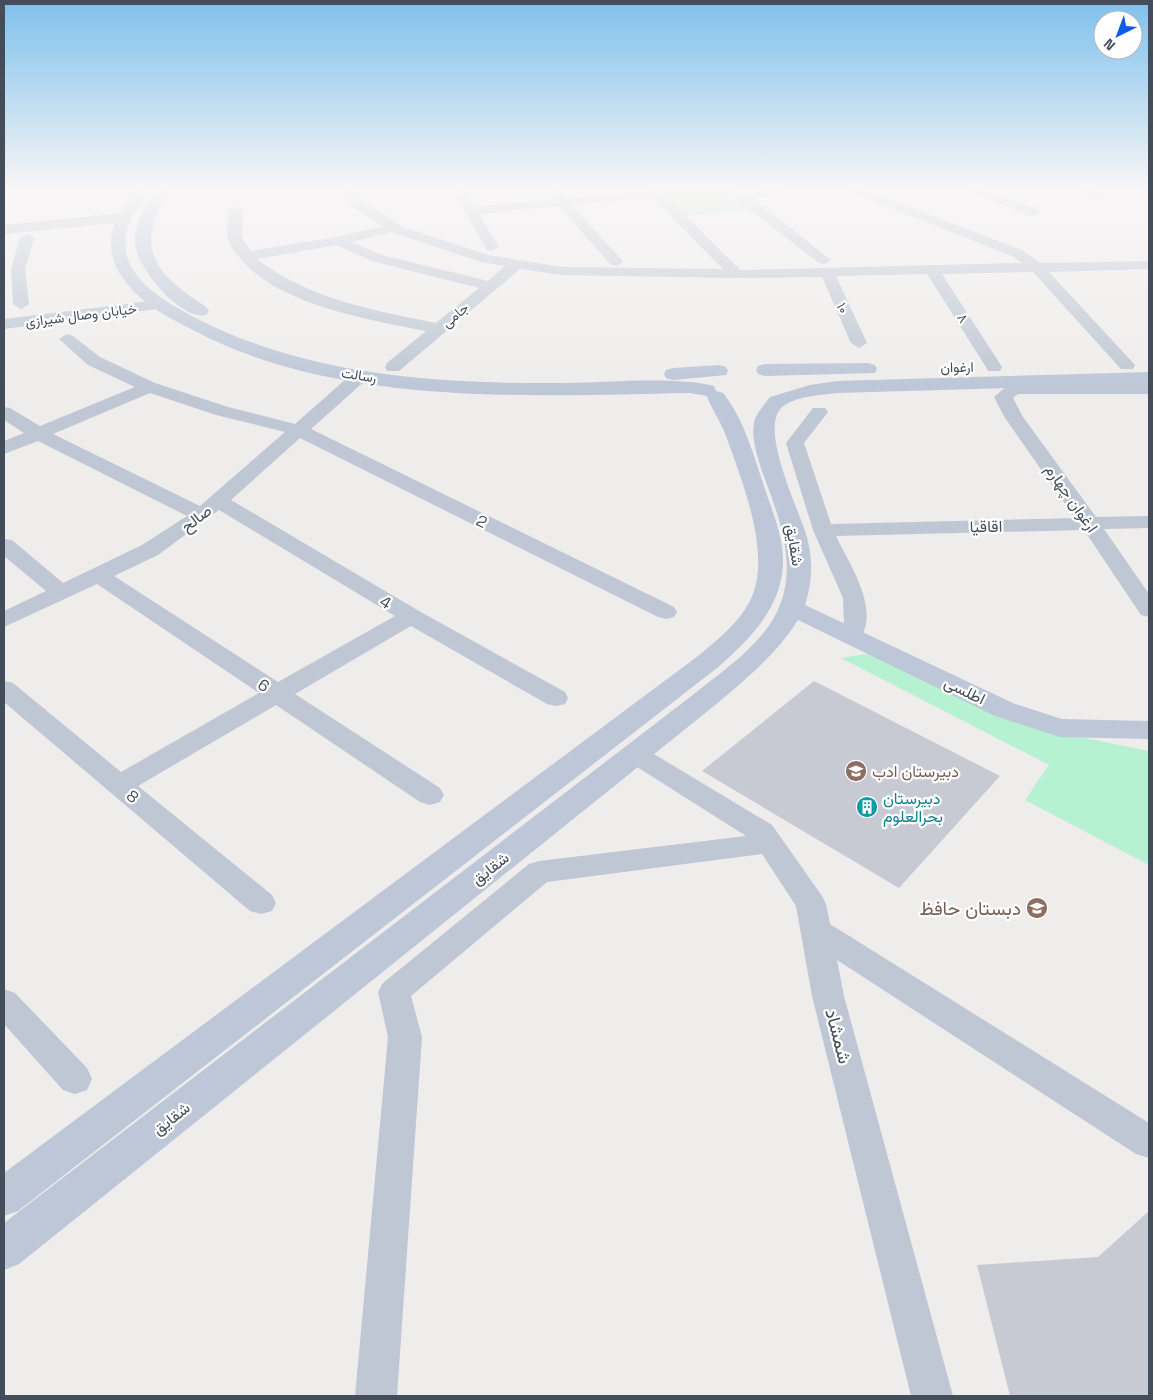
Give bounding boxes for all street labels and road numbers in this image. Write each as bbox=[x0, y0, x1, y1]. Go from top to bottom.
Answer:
street label: خیابان وصال شیرازی bbox=[24, 299, 138, 332]
street label: جامی bbox=[438, 299, 472, 331]
street label: ۱۰ bbox=[833, 300, 853, 316]
street label: ۸ bbox=[953, 310, 973, 326]
street label: ارغوان bbox=[940, 358, 974, 376]
street label: رسالت bbox=[340, 363, 378, 387]
street label: ارغوان چهارم bbox=[1040, 460, 1103, 537]
street label: صالح bbox=[177, 500, 216, 538]
street label: 2 bbox=[473, 510, 491, 533]
street label: اقاقیا bbox=[970, 516, 1002, 537]
street label: شقایق bbox=[781, 523, 808, 568]
street label: 4 bbox=[376, 591, 395, 614]
street label: اطلسی bbox=[941, 672, 989, 709]
street label: 6 bbox=[254, 674, 274, 697]
street label: 8 bbox=[122, 785, 143, 808]
street label: شقایق bbox=[467, 847, 513, 890]
street label: شمشاد bbox=[819, 1006, 858, 1066]
street label: شقایق bbox=[148, 1097, 194, 1140]

